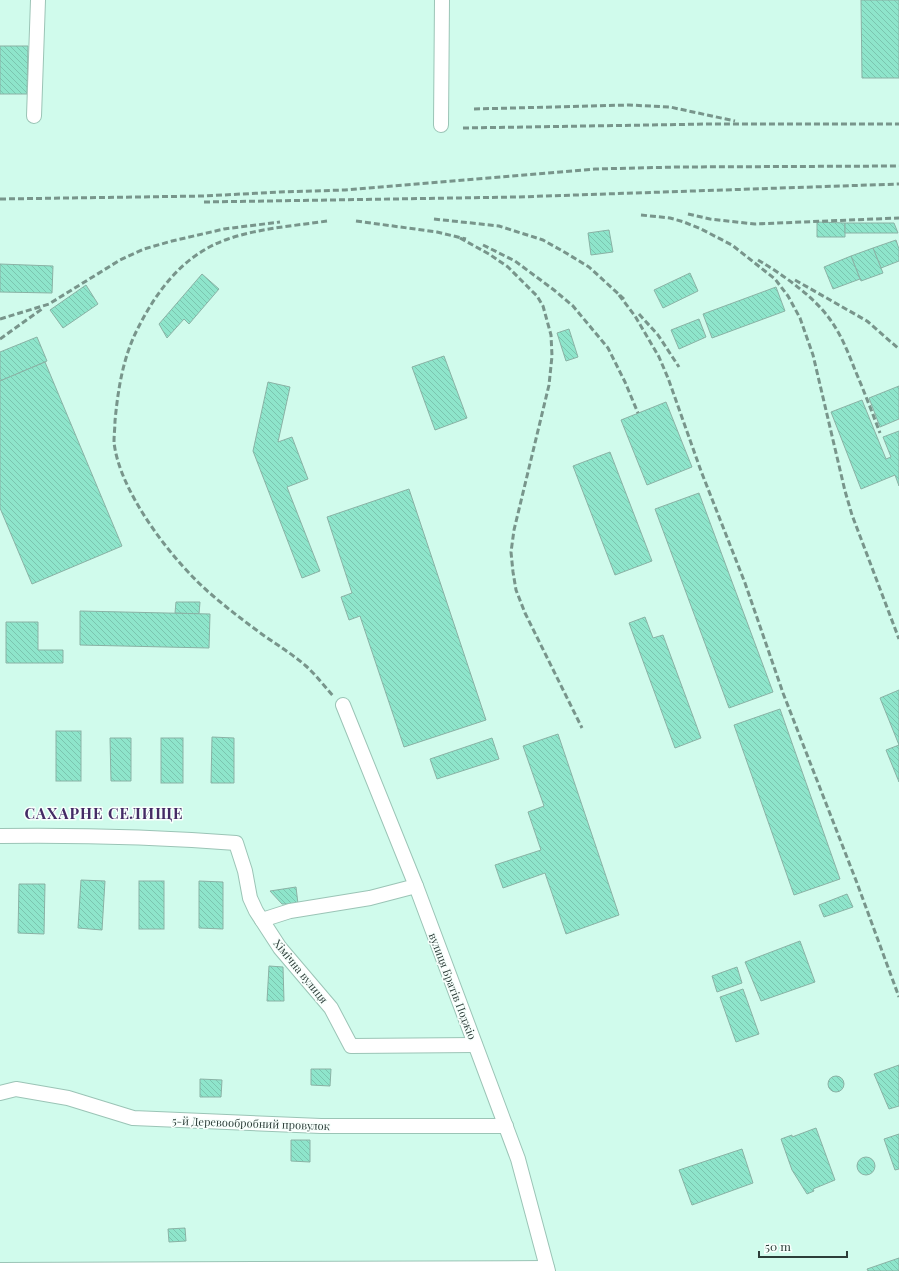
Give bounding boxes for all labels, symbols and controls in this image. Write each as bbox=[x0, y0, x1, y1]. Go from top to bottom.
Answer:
district label: САХАРНЕ СЕЛИЩЕ bbox=[24, 803, 184, 823]
street label: вулиця Братів Поджіо bbox=[426, 931, 480, 1041]
street label: Хімічна вулиця bbox=[271, 936, 332, 1006]
street label: 5-й Деревообробний провулок bbox=[172, 1113, 331, 1133]
scale bar bbox=[759, 1233, 847, 1259]
text: 50 m bbox=[765, 1238, 791, 1254]

